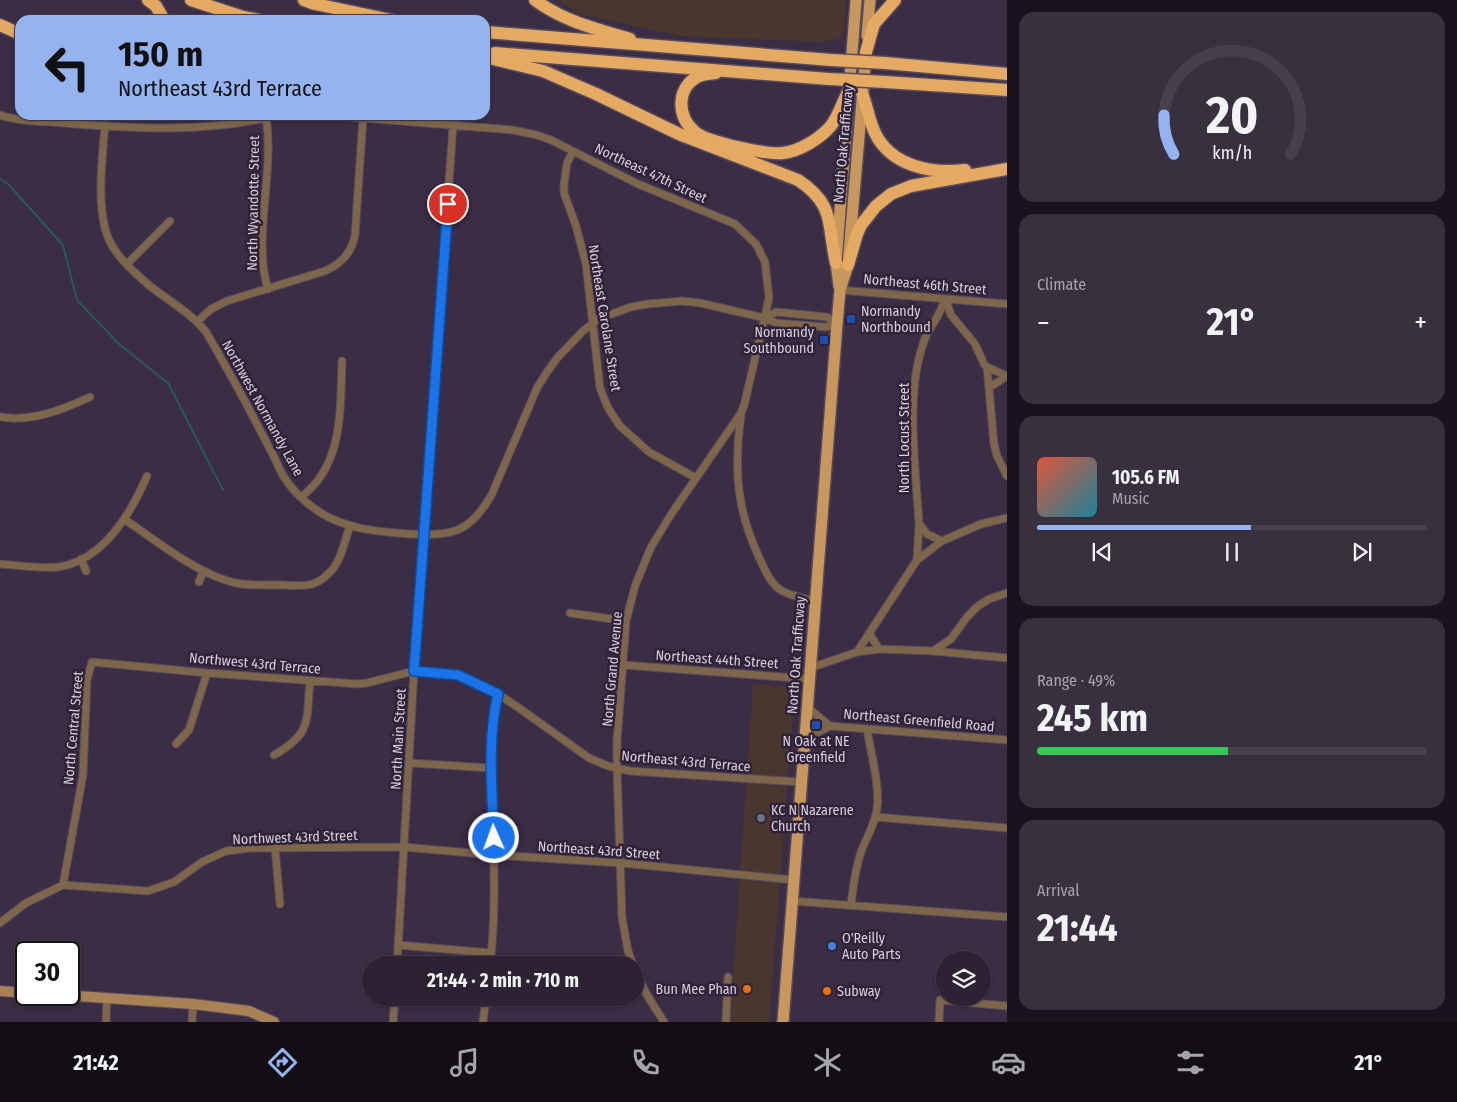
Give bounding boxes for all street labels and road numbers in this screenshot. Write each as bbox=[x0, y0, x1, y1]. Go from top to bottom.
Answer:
street label: North Oak Trafficway bbox=[830, 84, 857, 204]
street label: North Wyandotte Street bbox=[244, 135, 263, 271]
street label: Northeast 47th Street bbox=[592, 140, 710, 207]
street label: Northeast Carolane Street bbox=[585, 244, 625, 393]
street label: Northeast 46th Street bbox=[863, 271, 988, 298]
street label: Northwest Normandy Lane bbox=[218, 337, 307, 479]
street label: North Locust Street bbox=[896, 382, 913, 493]
street label: North Oak Trafficway bbox=[784, 595, 809, 715]
street label: North Grand Avenue bbox=[599, 611, 626, 727]
street label: Northeast 44th Street bbox=[655, 647, 779, 672]
street label: Northwest 43rd Terrace bbox=[188, 649, 322, 678]
street label: North Central Street bbox=[60, 670, 87, 786]
street label: North Main Street bbox=[387, 688, 410, 790]
street label: Northeast Greenfield Road bbox=[843, 705, 995, 736]
street label: Northeast 43rd Terrace bbox=[621, 747, 751, 776]
street label: Northwest 43rd Street bbox=[232, 827, 358, 848]
street label: Northeast 43rd Street bbox=[537, 838, 661, 863]

